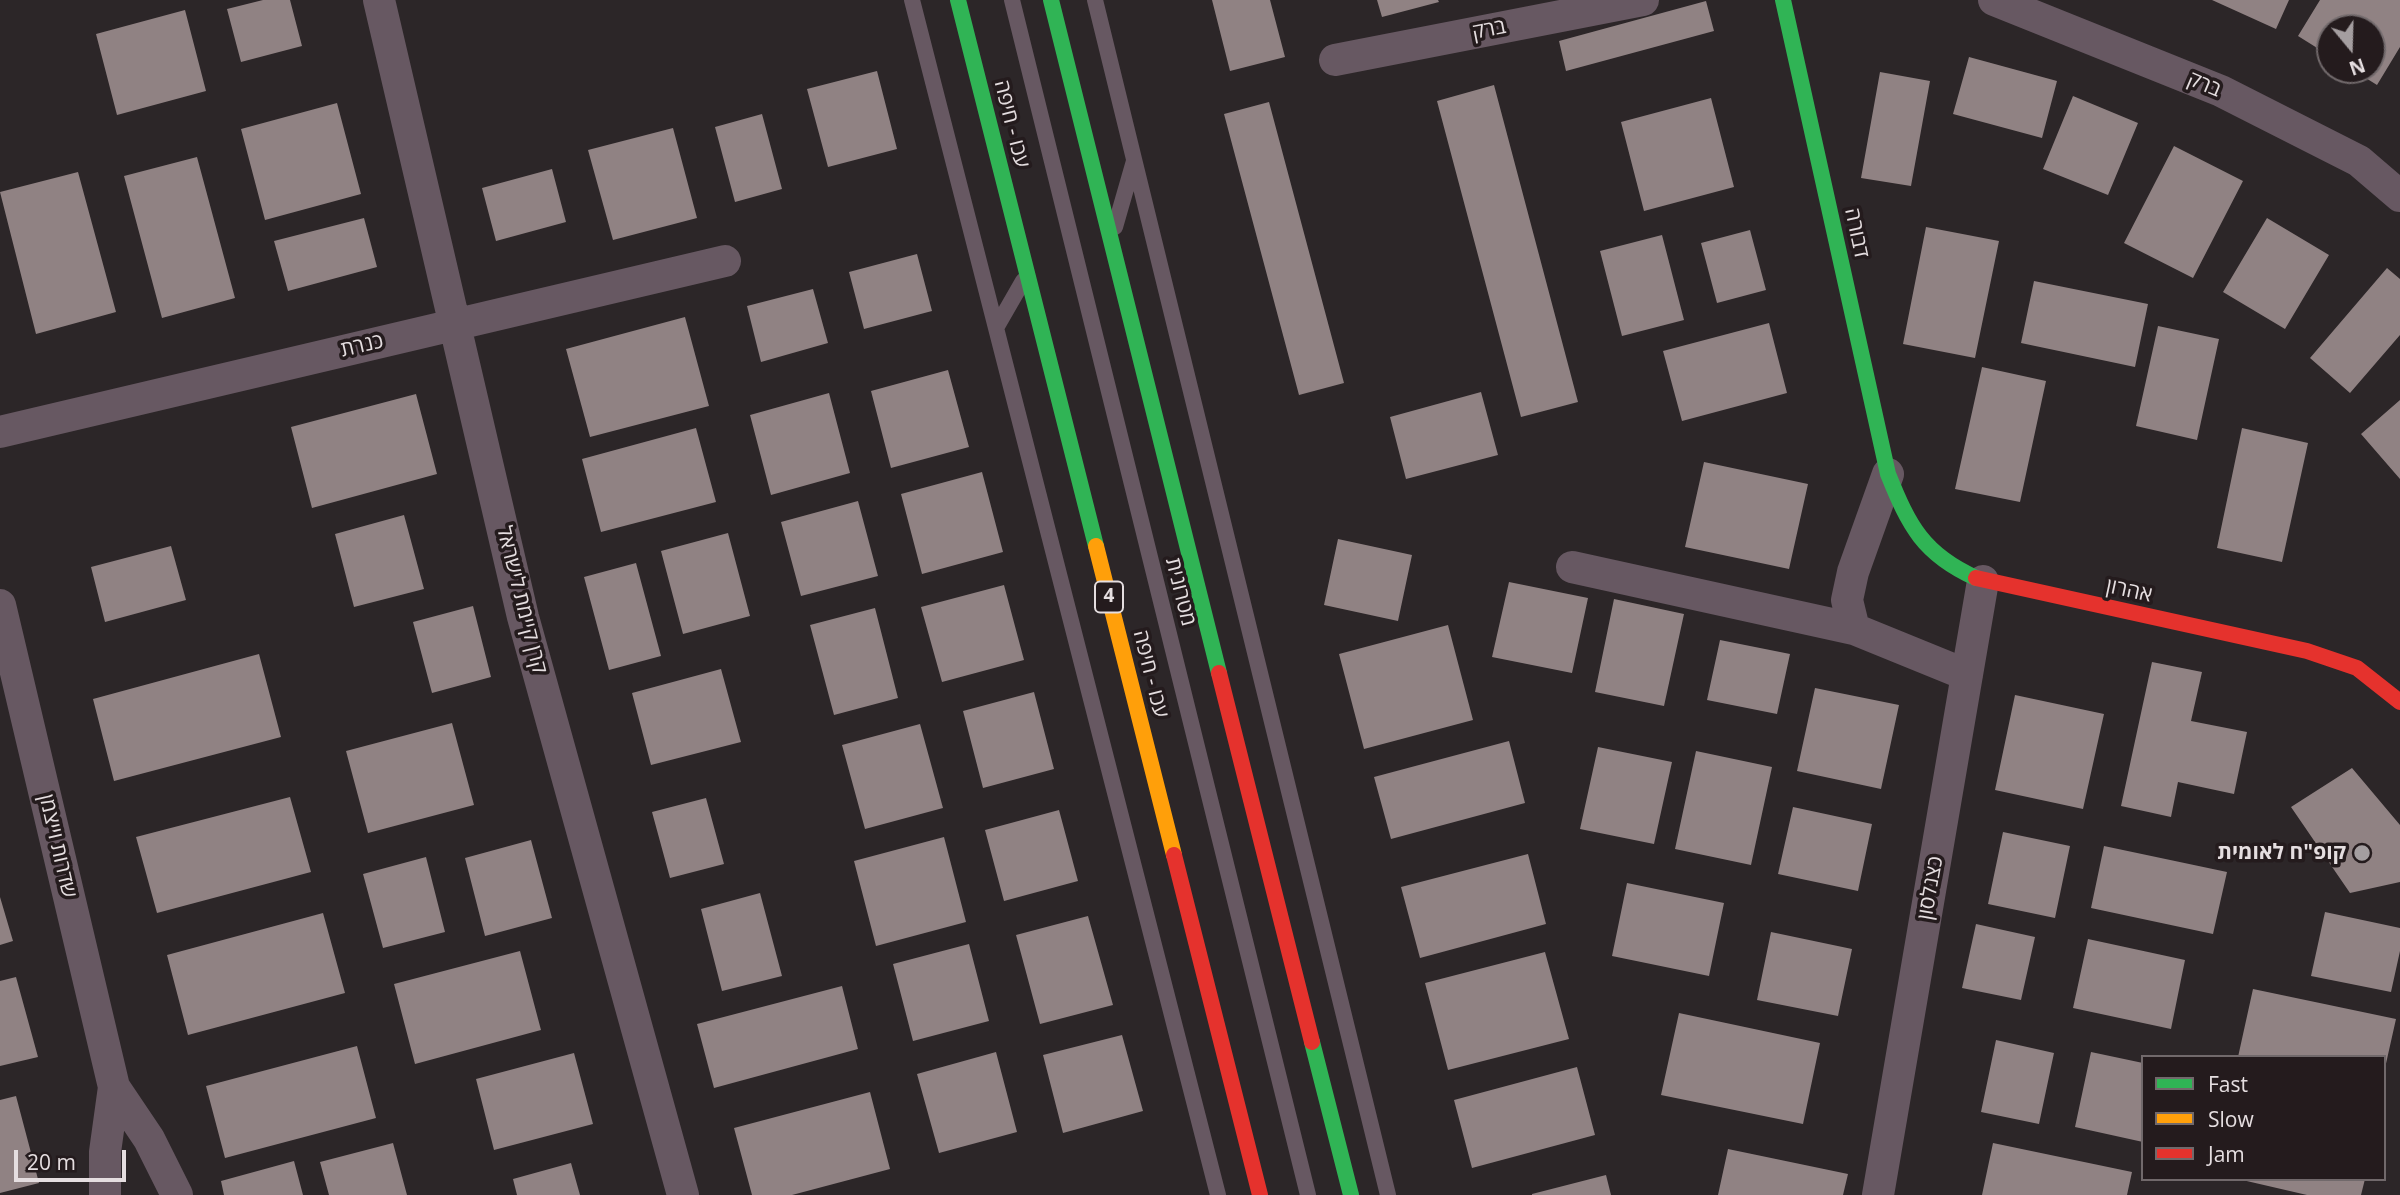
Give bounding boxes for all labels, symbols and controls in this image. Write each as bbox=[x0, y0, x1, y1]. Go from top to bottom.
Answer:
street label: ברק bbox=[1470, 14, 1508, 46]
north arrow bbox=[2316, 14, 2386, 84]
text: N bbox=[2346, 52, 2369, 82]
street label: ברק bbox=[2183, 67, 2225, 103]
street label: עכו - חיפה bbox=[988, 78, 1034, 170]
street label: דבורה bbox=[1838, 206, 1874, 260]
street label: כנרת bbox=[338, 329, 386, 363]
street label: קרן קיימת לישראל bbox=[490, 524, 552, 676]
street label: מטרונית bbox=[1159, 555, 1201, 629]
street label: אהרון bbox=[2104, 574, 2154, 608]
road number: 4 bbox=[1095, 582, 1123, 612]
street label: עכו - חיפה bbox=[1127, 628, 1173, 720]
street label: שדרות וייצמן bbox=[33, 792, 81, 900]
place label: קופ"ח לאומית bbox=[2217, 840, 2346, 866]
marker: קופ"ח לאומית bbox=[2352, 843, 2372, 863]
street label: כצנלסון bbox=[1913, 854, 1949, 922]
legend bbox=[2141, 1055, 2386, 1181]
text: Fast bbox=[2208, 1070, 2248, 1098]
text: Slow bbox=[2208, 1105, 2254, 1133]
scale bar bbox=[18, 1136, 130, 1180]
text: Jam bbox=[2208, 1140, 2245, 1168]
text: 20 m bbox=[27, 1148, 76, 1176]

